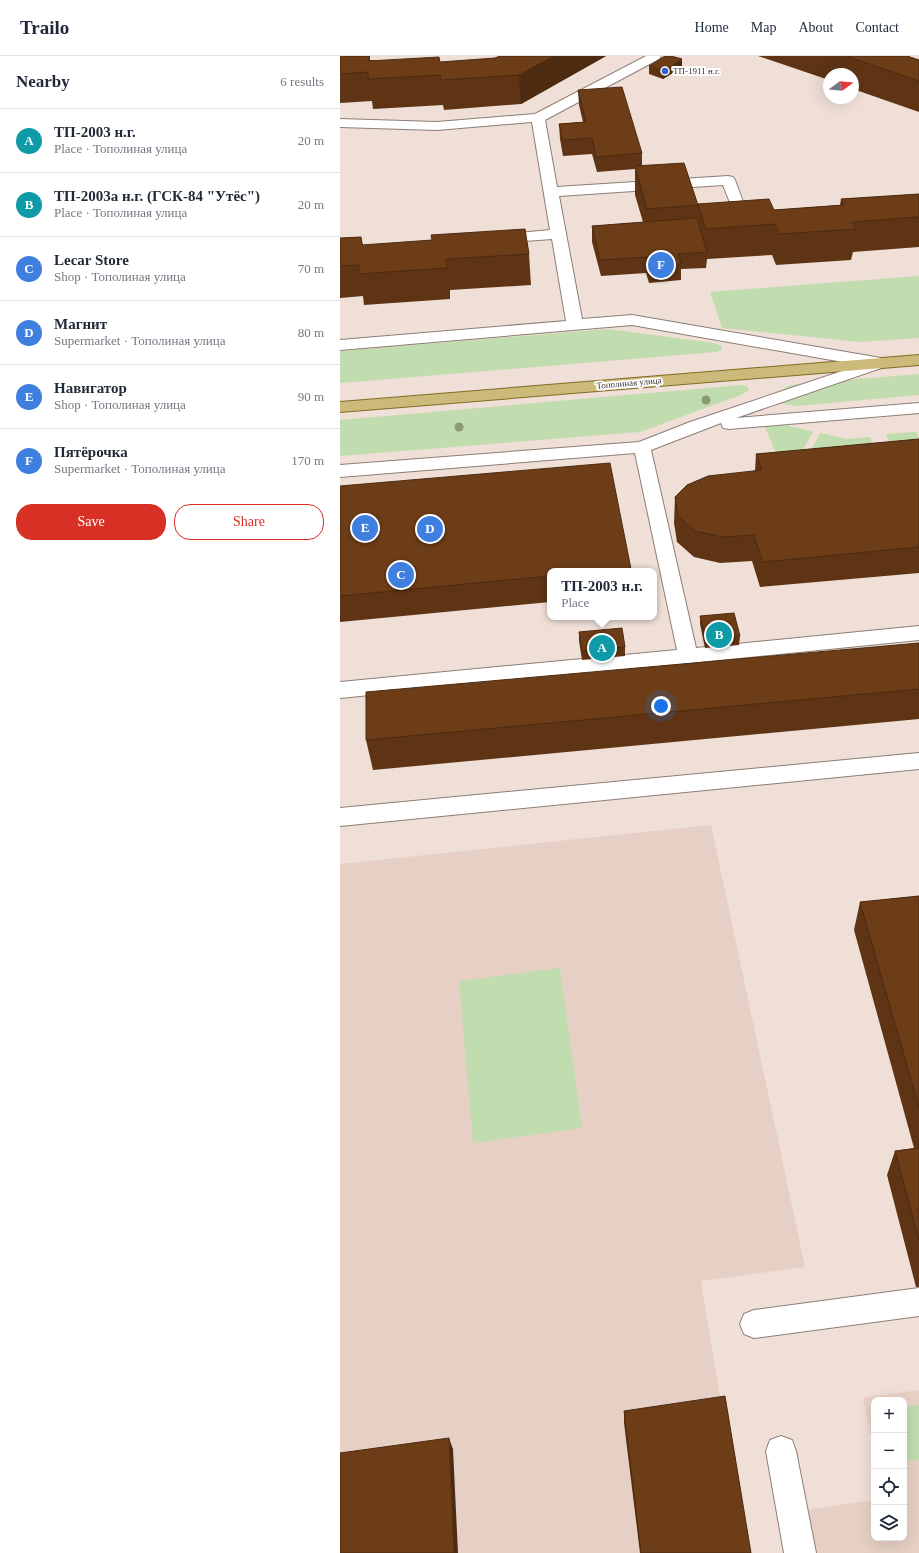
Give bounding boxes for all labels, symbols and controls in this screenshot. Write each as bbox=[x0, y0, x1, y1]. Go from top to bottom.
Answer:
text: Trailo bbox=[20, 17, 69, 38]
text: Home bbox=[695, 20, 729, 35]
text: Map bbox=[751, 20, 776, 35]
text: About bbox=[798, 20, 833, 35]
text: Contact bbox=[855, 20, 899, 35]
marker: ТП-1911 н.г. bbox=[660, 66, 670, 76]
place label: ТП-1911 н.г. bbox=[673, 66, 720, 76]
north arrow bbox=[823, 68, 859, 104]
text: Nearby bbox=[16, 72, 70, 91]
text: 6 results bbox=[280, 74, 324, 89]
text: ТП-2003 н.г. bbox=[54, 124, 136, 140]
text: A bbox=[24, 133, 34, 148]
text: 20 m bbox=[298, 133, 324, 148]
text: Place · Тополиная улица bbox=[54, 141, 187, 156]
text: ТП-2003а н.г. (ГСК-84 "Утёс") bbox=[54, 188, 260, 204]
text: B bbox=[25, 197, 33, 212]
text: 20 m bbox=[298, 197, 324, 212]
text: Place · Тополиная улица bbox=[54, 205, 187, 220]
pin: F bbox=[648, 250, 674, 280]
text: Lecar Store bbox=[54, 252, 129, 268]
text: C bbox=[24, 261, 34, 276]
text: 70 m bbox=[298, 261, 324, 276]
text: Shop · Тополиная улица bbox=[54, 269, 186, 284]
text: Магнит bbox=[54, 316, 107, 332]
text: D bbox=[24, 325, 34, 340]
text: 80 m bbox=[298, 325, 324, 340]
text: Supermarket · Тополиная улица bbox=[54, 333, 226, 348]
street label: Тополиная улица bbox=[596, 375, 662, 391]
text: Навигатор bbox=[54, 380, 127, 396]
text: E bbox=[25, 389, 33, 404]
text: 90 m bbox=[298, 389, 324, 404]
text: Shop · Тополиная улица bbox=[54, 397, 186, 412]
text: Пятёрочка bbox=[54, 444, 128, 460]
text: F bbox=[25, 453, 33, 468]
text: 170 m bbox=[291, 453, 324, 468]
text: Supermarket · Тополиная улица bbox=[54, 461, 226, 476]
button: Save bbox=[16, 504, 166, 540]
button: Share bbox=[174, 504, 324, 540]
pin: E bbox=[352, 513, 378, 543]
pin: D bbox=[417, 514, 443, 544]
pin: C bbox=[388, 560, 414, 590]
popup bbox=[547, 568, 657, 620]
text: ТП-2003 н.г. bbox=[561, 578, 643, 594]
text: Place bbox=[561, 595, 589, 610]
pin: B bbox=[706, 620, 732, 650]
pin: A bbox=[589, 633, 615, 663]
your location bbox=[651, 696, 671, 716]
map controls bbox=[871, 1397, 907, 1541]
button: + bbox=[871, 1397, 907, 1433]
button: − bbox=[871, 1433, 907, 1469]
button: locate bbox=[871, 1469, 907, 1505]
button: layers bbox=[871, 1505, 907, 1541]

